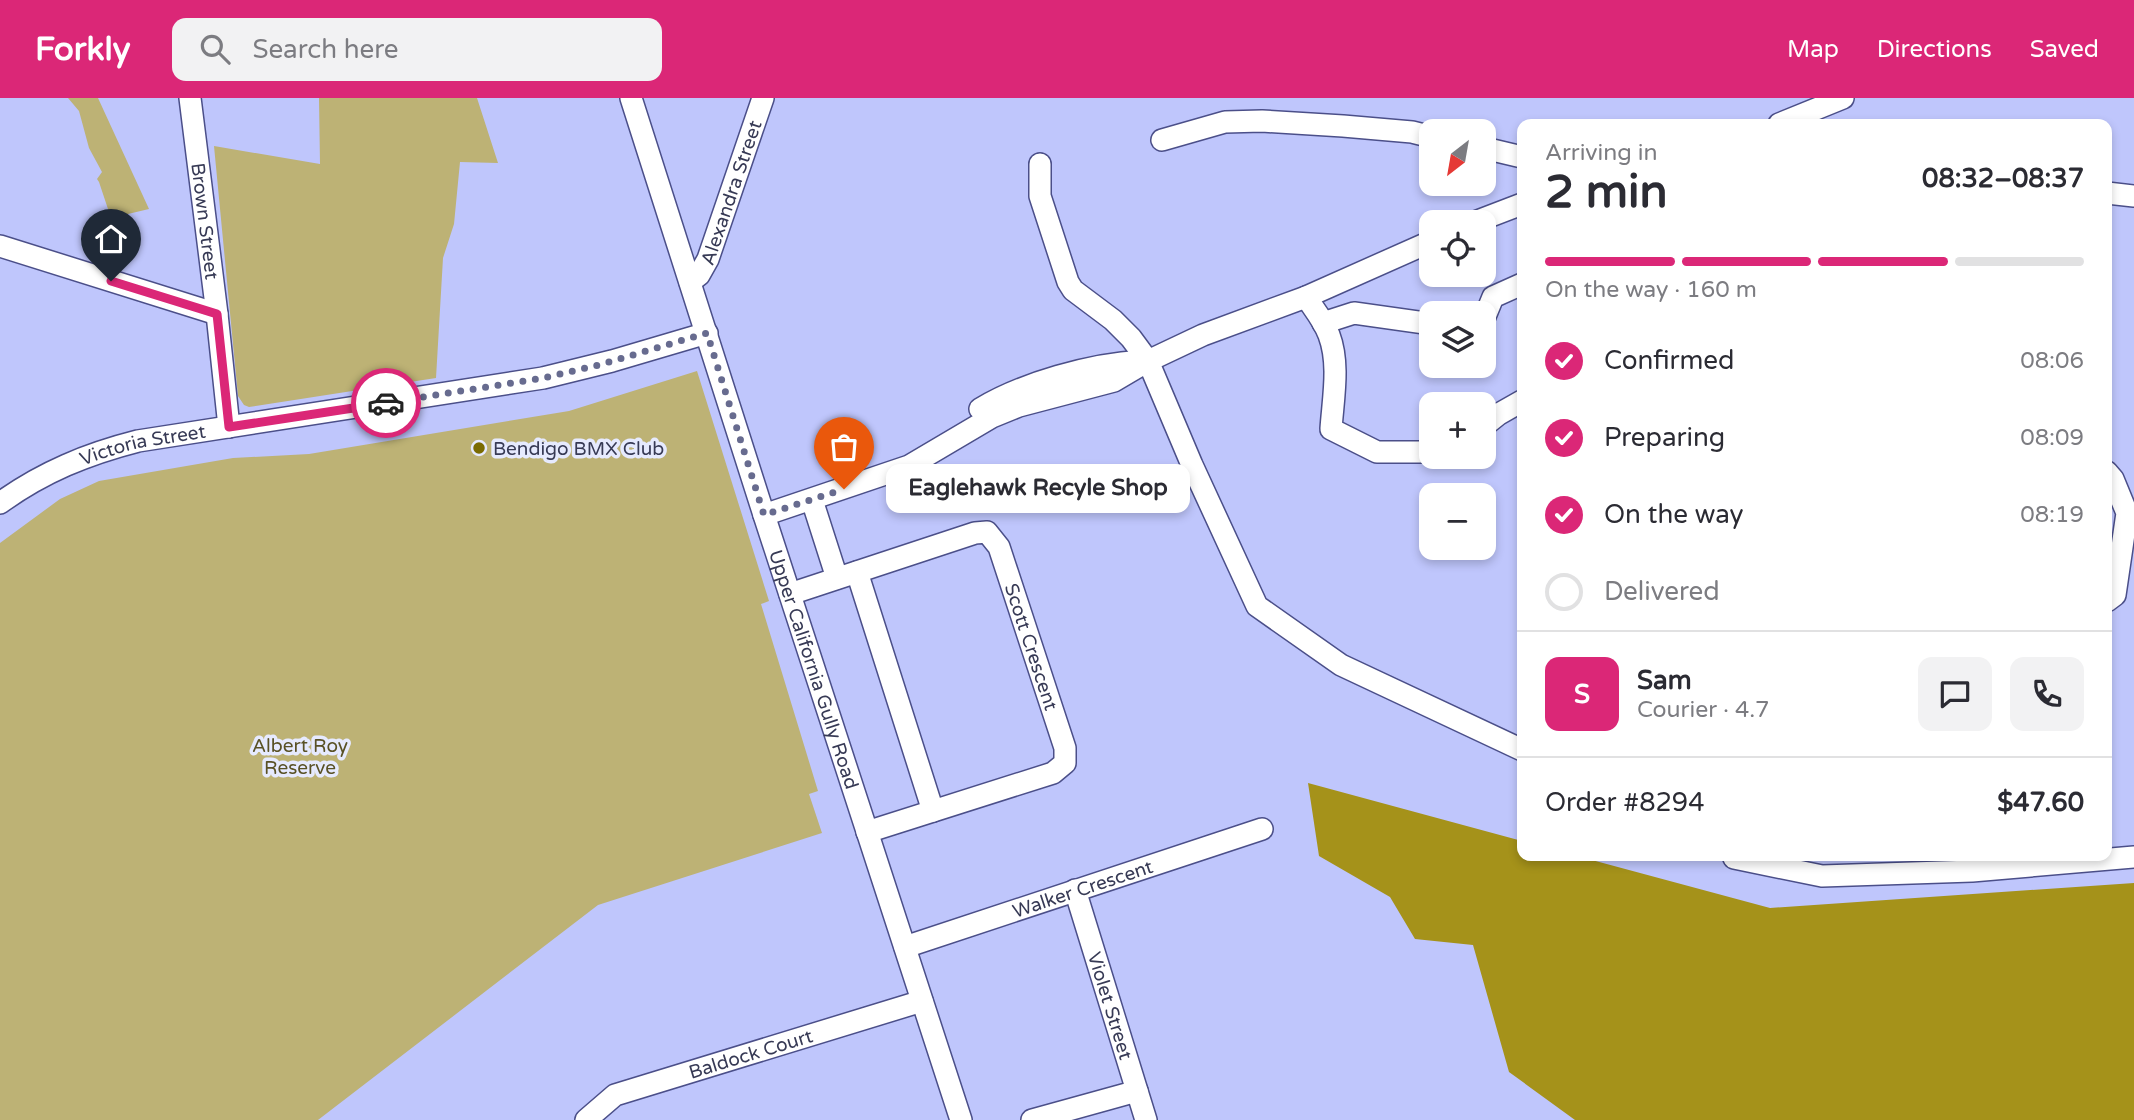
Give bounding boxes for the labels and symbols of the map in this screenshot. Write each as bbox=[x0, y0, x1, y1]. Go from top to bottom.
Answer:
street label: Alexandra Street bbox=[697, 118, 767, 268]
north arrow bbox=[1419, 119, 1496, 196]
street label: Brown Street bbox=[186, 162, 223, 281]
pin bbox=[81, 209, 141, 281]
courier bbox=[351, 368, 421, 438]
pin bbox=[814, 417, 874, 489]
street label: Victoria Street bbox=[77, 421, 207, 470]
place label: Bendigo BMX Club bbox=[493, 438, 664, 460]
marker: Bendigo BMX Club bbox=[471, 440, 487, 456]
callout: Eaglehawk Recyle Shop bbox=[886, 464, 1190, 514]
street label: Upper California Gully Road bbox=[764, 547, 863, 792]
street label: Scott Crescent bbox=[1000, 581, 1062, 713]
park label: Albert Roy Reserve bbox=[252, 735, 348, 779]
street label: Walker Crescent bbox=[1010, 856, 1156, 923]
street label: Violet Street bbox=[1083, 949, 1137, 1062]
street label: Baldock Court bbox=[686, 1025, 815, 1084]

